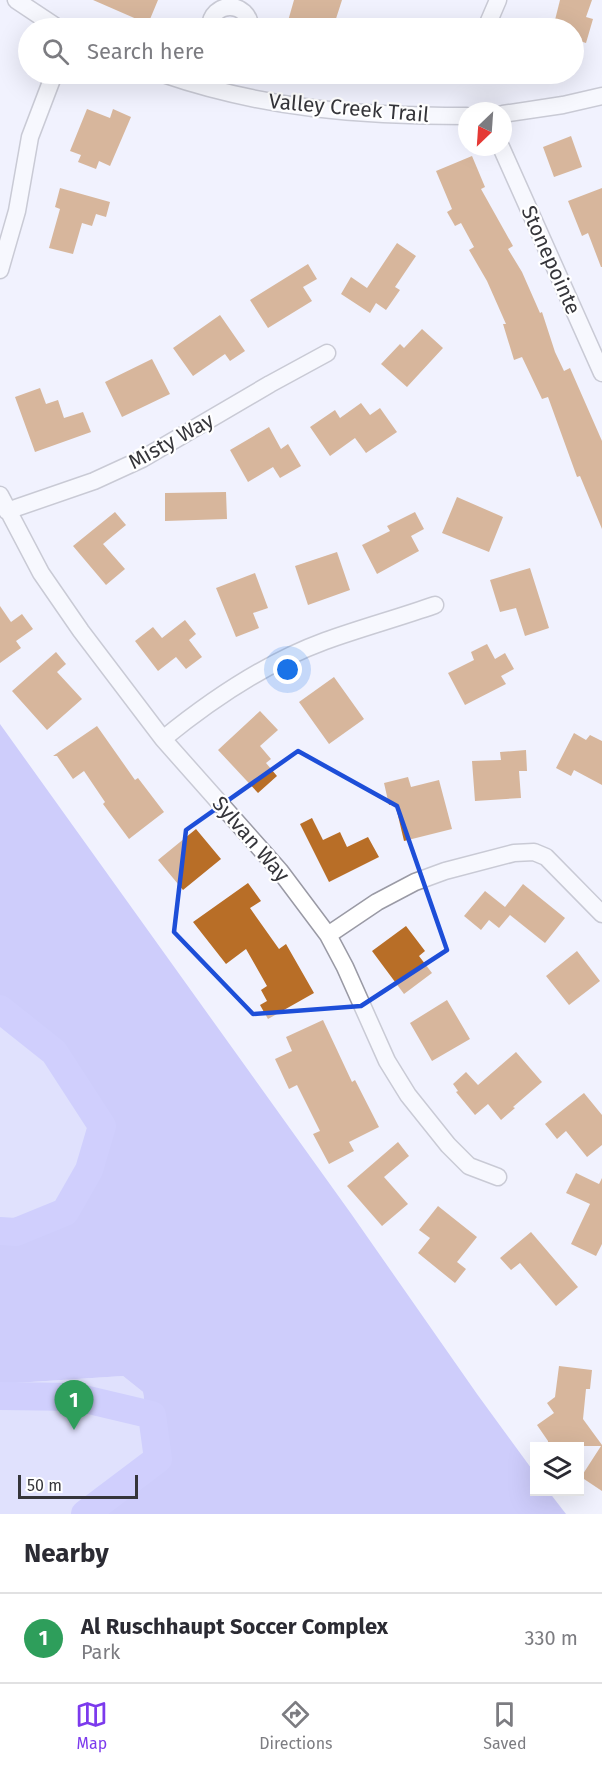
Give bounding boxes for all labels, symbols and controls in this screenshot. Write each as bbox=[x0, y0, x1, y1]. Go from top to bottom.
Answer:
search box bbox=[18, 18, 584, 84]
icon: search bbox=[39, 35, 72, 68]
text: Search here bbox=[87, 38, 205, 65]
street label: Valley Creek Trail bbox=[268, 88, 430, 128]
north arrow bbox=[458, 102, 512, 156]
street label: Stonepointe bbox=[515, 202, 587, 318]
street label: Misty Way bbox=[124, 407, 219, 475]
your location bbox=[273, 655, 302, 684]
street label: Sylvan Way bbox=[207, 791, 296, 888]
pin: 1 bbox=[54, 1380, 94, 1430]
map controls bbox=[530, 1442, 584, 1496]
button: layers bbox=[530, 1442, 584, 1496]
scale bar bbox=[18, 1472, 138, 1500]
text: 50 m bbox=[27, 1476, 62, 1495]
text: Nearby bbox=[24, 1538, 109, 1569]
text: Al Ruschhaupt Soccer Complex bbox=[81, 1613, 388, 1640]
text: 1 bbox=[39, 1626, 48, 1650]
text: 330 m bbox=[524, 1626, 578, 1650]
text: Park bbox=[81, 1640, 120, 1664]
tab: Map bbox=[75, 1698, 108, 1753]
tab: Directions bbox=[259, 1698, 333, 1753]
tab: Saved bbox=[483, 1698, 527, 1753]

